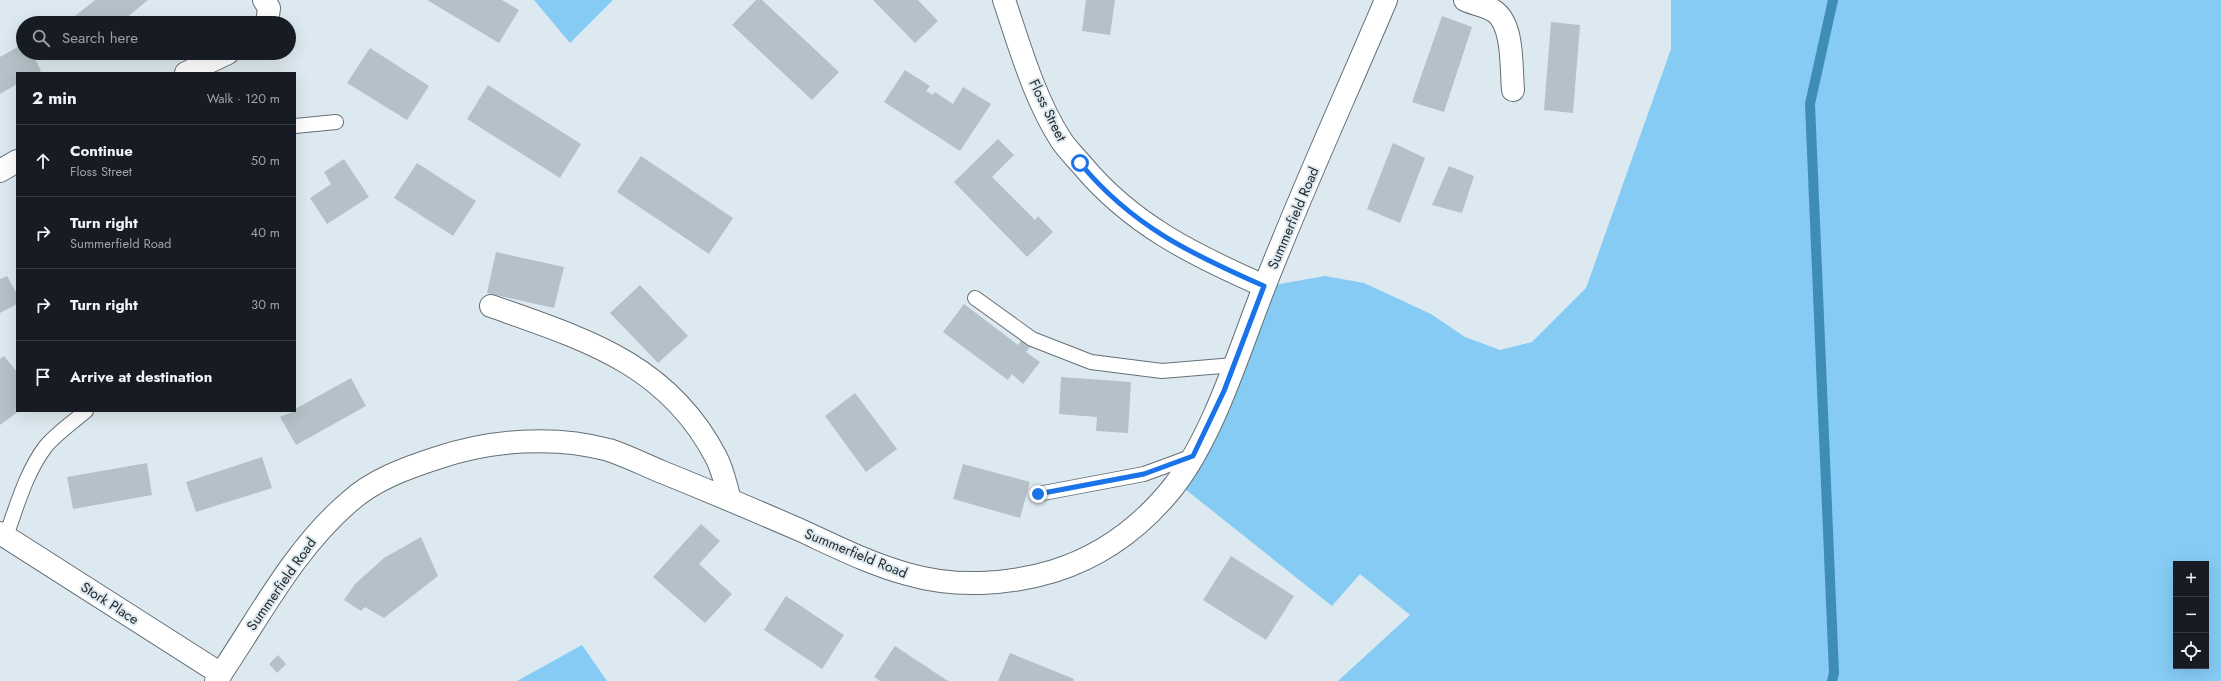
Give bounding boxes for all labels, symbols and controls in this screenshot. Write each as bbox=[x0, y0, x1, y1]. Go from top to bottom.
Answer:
search box bbox=[16, 16, 296, 60]
icon: search bbox=[30, 27, 52, 49]
text: Search here bbox=[62, 27, 138, 49]
street label: Floss Street bbox=[1024, 76, 1072, 145]
text: 2 min bbox=[32, 86, 77, 110]
text: Walk · 120 m bbox=[207, 89, 280, 108]
text: Continue bbox=[70, 140, 133, 162]
icon: ahead bbox=[32, 150, 54, 172]
text: 50 m bbox=[251, 151, 280, 170]
route start bbox=[1071, 154, 1089, 172]
text: Floss Street bbox=[70, 162, 132, 181]
street label: Summerfield Road bbox=[1262, 164, 1324, 272]
text: Turn right bbox=[70, 212, 138, 234]
icon: right bbox=[32, 222, 54, 244]
text: 40 m bbox=[251, 223, 280, 242]
text: Summerfield Road bbox=[70, 234, 172, 253]
icon: right bbox=[32, 294, 54, 316]
text: Turn right bbox=[70, 294, 138, 316]
text: 30 m bbox=[251, 295, 280, 314]
icon: arrive bbox=[32, 366, 54, 388]
text: Arrive at destination bbox=[70, 366, 212, 388]
route end bbox=[1029, 485, 1047, 503]
street label: Summerfield Road bbox=[802, 523, 910, 583]
street label: Summerfield Road bbox=[241, 533, 321, 635]
map controls bbox=[2173, 561, 2209, 669]
button: + bbox=[2173, 561, 2209, 597]
street label: Stork Place bbox=[77, 577, 143, 629]
button: − bbox=[2173, 597, 2209, 633]
button: locate bbox=[2173, 633, 2209, 669]

